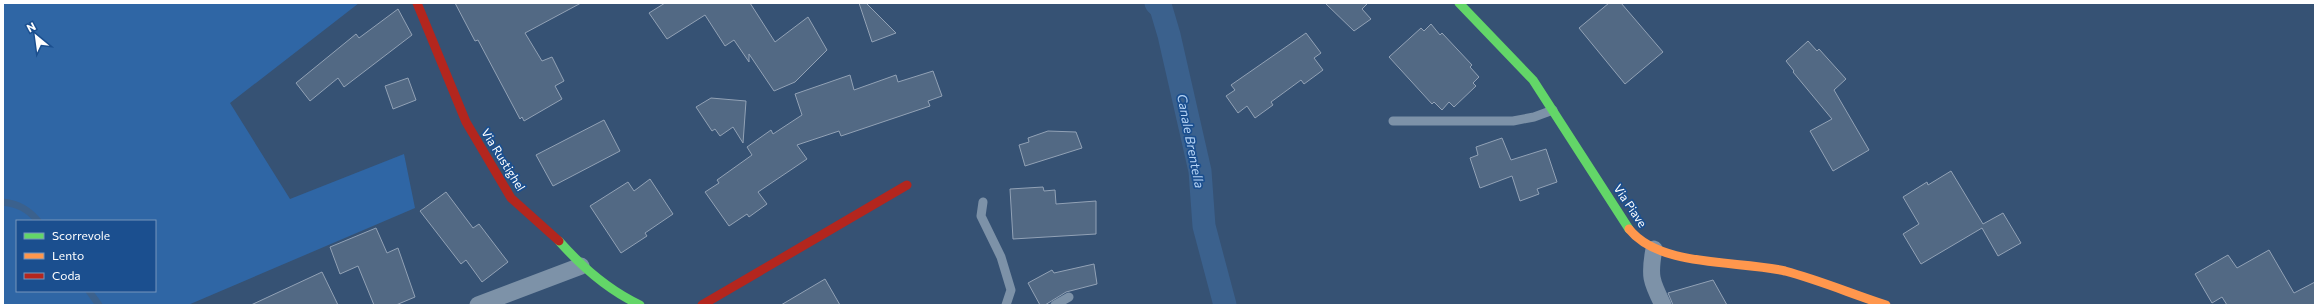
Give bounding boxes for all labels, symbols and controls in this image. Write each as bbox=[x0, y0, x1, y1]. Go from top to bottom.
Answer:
north arrow bbox=[16, 16, 56, 56]
text: N bbox=[24, 19, 38, 35]
water label: Canale Brentella bbox=[1174, 92, 1208, 190]
street label: Via Rustighel bbox=[479, 126, 529, 193]
street label: Via Piave bbox=[1611, 181, 1650, 230]
legend bbox=[16, 220, 156, 292]
text: Scorrevole bbox=[52, 228, 110, 242]
text: Lento bbox=[52, 248, 84, 262]
text: Coda bbox=[52, 268, 81, 282]

